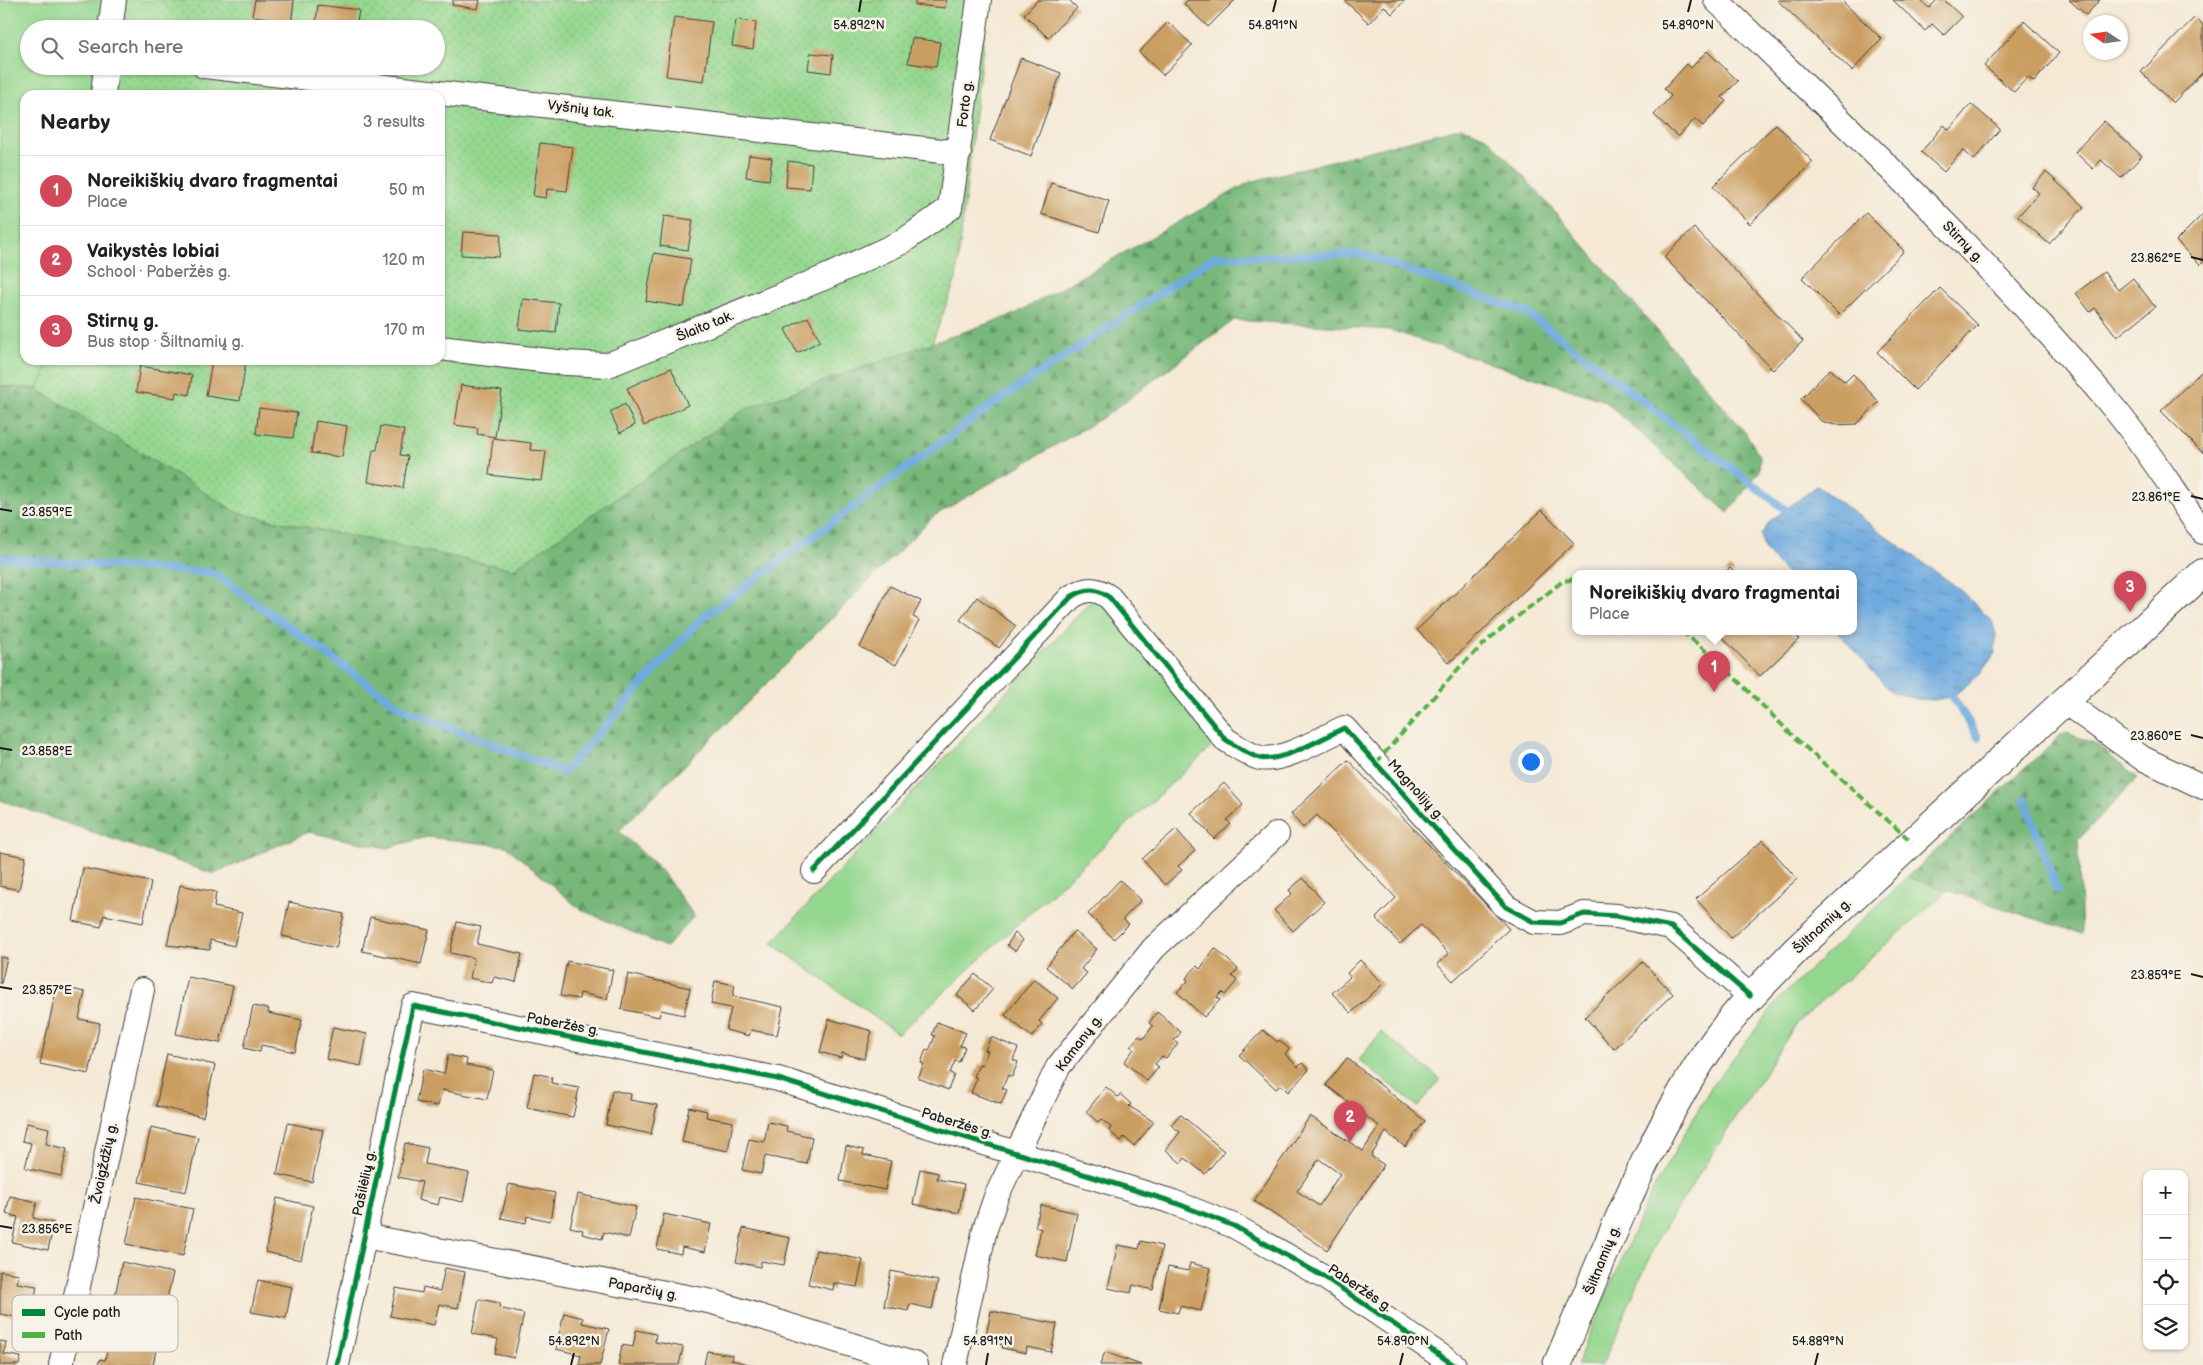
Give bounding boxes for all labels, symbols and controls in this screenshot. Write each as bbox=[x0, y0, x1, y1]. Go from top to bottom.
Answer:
north arrow bbox=[2083, 15, 2128, 60]
text: 54.892°N bbox=[833, 18, 885, 33]
text: 54.891°N bbox=[1248, 18, 1298, 33]
text: 54.890°N bbox=[1662, 18, 1714, 33]
search box bbox=[20, 20, 445, 75]
icon: search bbox=[38, 34, 66, 62]
text: Search here bbox=[78, 36, 183, 59]
street label: Forto g. bbox=[954, 79, 976, 129]
street label: Vyšnių tak. bbox=[547, 96, 616, 122]
text: Nearby bbox=[40, 110, 110, 135]
text: 3 results bbox=[363, 113, 425, 132]
text: Noreikiškių dvaro fragmentai bbox=[87, 170, 338, 193]
text: 1 bbox=[53, 181, 59, 200]
text: 50 m bbox=[389, 181, 425, 200]
text: Place bbox=[87, 193, 128, 212]
street label: Stirnų g. bbox=[1939, 218, 1987, 267]
text: Vaikystės lobiai bbox=[87, 240, 220, 263]
text: 2 bbox=[51, 251, 61, 270]
text: 120 m bbox=[382, 251, 425, 270]
text: 23.862°E bbox=[2130, 251, 2182, 266]
text: School · Paberžės g. bbox=[87, 263, 230, 282]
street label: Šlaito tak. bbox=[673, 306, 737, 345]
text: Stirnų g. bbox=[87, 310, 158, 333]
text: 3 bbox=[51, 321, 61, 340]
text: 170 m bbox=[384, 321, 425, 340]
text: Bus stop · Šiltnamių g. bbox=[87, 333, 244, 352]
text: 23.861°E bbox=[2132, 490, 2181, 505]
text: 23.859°E bbox=[22, 505, 72, 520]
popup bbox=[1572, 570, 1857, 635]
pin: 3 bbox=[2114, 571, 2146, 612]
text: Noreikiškių dvaro fragmentai bbox=[1589, 582, 1840, 605]
text: Place bbox=[1589, 605, 1630, 624]
pin: 1 bbox=[1698, 651, 1730, 692]
text: 23.860°E bbox=[2130, 729, 2182, 744]
text: 23.858°E bbox=[22, 744, 73, 759]
your location bbox=[1518, 749, 1544, 775]
street label: Magnolijų g. bbox=[1384, 756, 1448, 824]
street label: Šiltnamių g. bbox=[1789, 894, 1855, 957]
text: 23.859°E bbox=[2131, 968, 2181, 983]
text: 23.857°E bbox=[22, 983, 72, 998]
street label: Paberžės g. bbox=[525, 1009, 601, 1039]
street label: Kamanų g. bbox=[1052, 1011, 1106, 1075]
pin: 2 bbox=[1334, 1101, 1366, 1142]
street label: Paberžės g. bbox=[919, 1104, 995, 1142]
street label: Žvaigždžių g. bbox=[86, 1121, 121, 1206]
street label: Pašilėlių g. bbox=[349, 1148, 379, 1217]
map controls bbox=[2143, 1170, 2188, 1350]
button: + bbox=[2143, 1170, 2188, 1215]
button: − bbox=[2143, 1215, 2188, 1260]
text: 23.856°E bbox=[22, 1222, 73, 1237]
street label: Šiltnamių g. bbox=[1579, 1222, 1624, 1297]
street label: Paberžės g. bbox=[1325, 1260, 1395, 1316]
button: locate bbox=[2143, 1260, 2188, 1305]
street label: Paparčių g. bbox=[607, 1274, 679, 1304]
legend bbox=[12, 1295, 178, 1352]
text: Cycle path bbox=[54, 1304, 121, 1321]
button: layers bbox=[2143, 1305, 2188, 1350]
text: Path bbox=[54, 1327, 82, 1344]
text: 54.892°N bbox=[548, 1334, 600, 1349]
text: 54.891°N bbox=[963, 1334, 1013, 1349]
text: 54.890°N bbox=[1377, 1334, 1429, 1349]
text: 54.889°N bbox=[1792, 1334, 1844, 1349]

